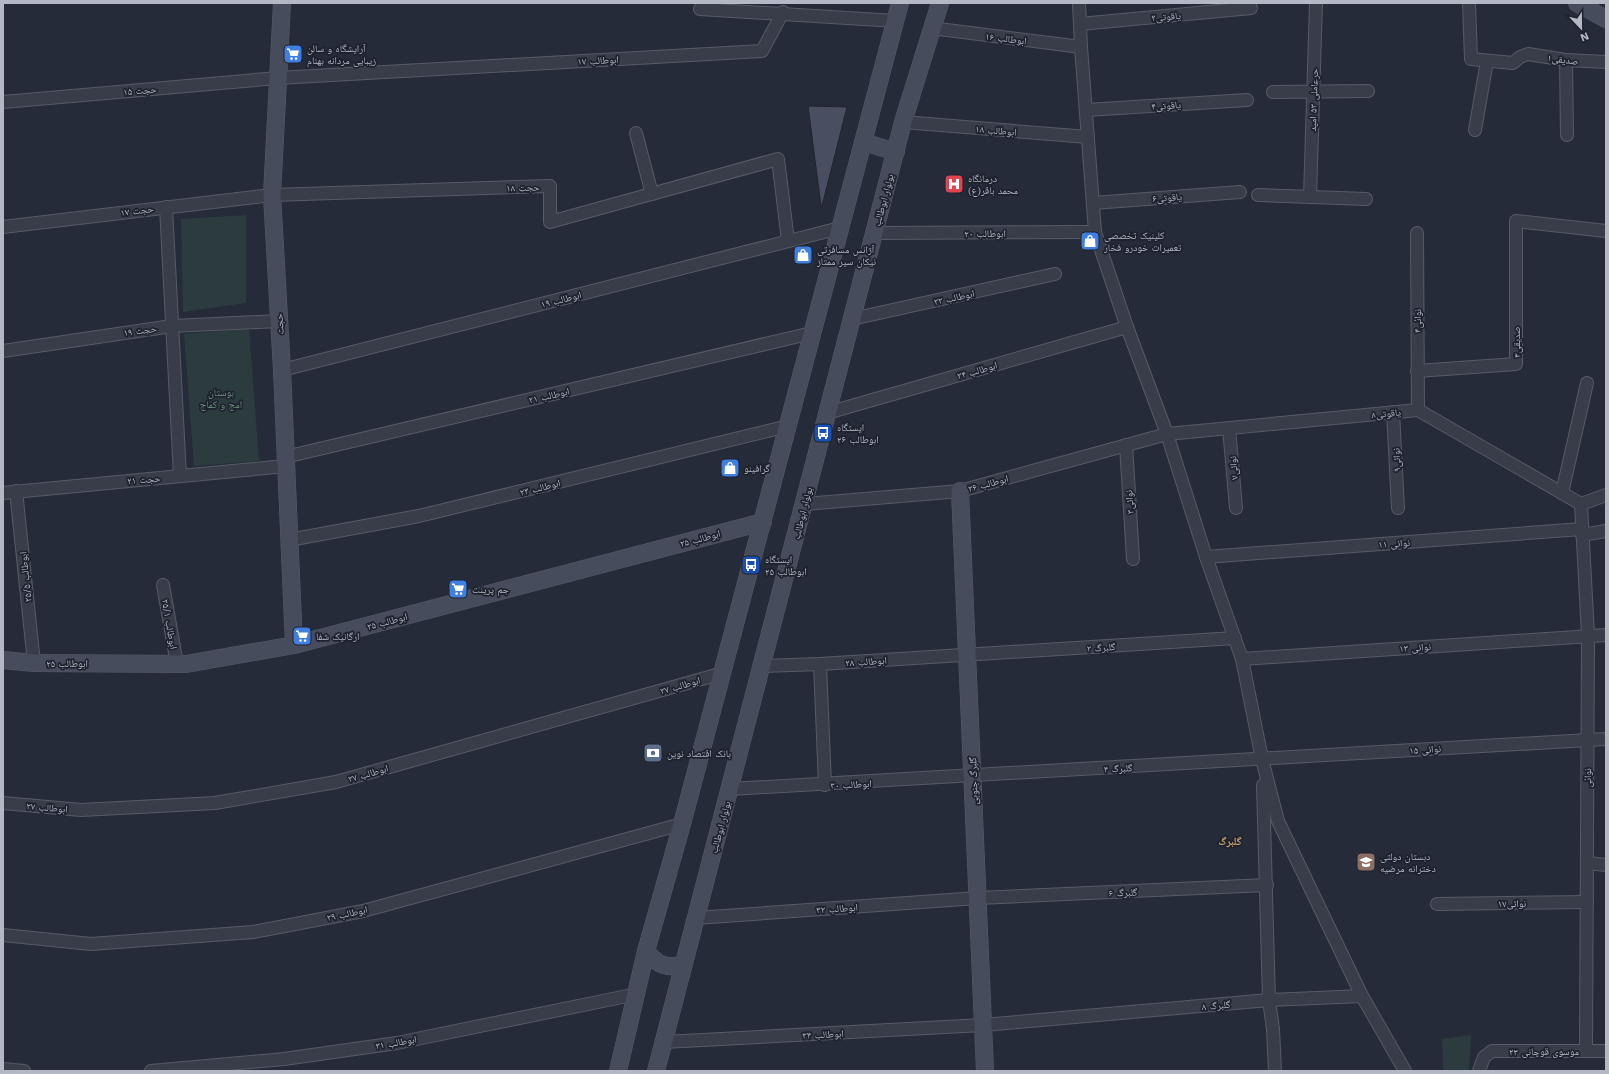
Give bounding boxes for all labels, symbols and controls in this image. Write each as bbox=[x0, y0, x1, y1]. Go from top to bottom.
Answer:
north arrow bbox=[1561, 8, 1601, 48]
street label: یاقوتی۲ bbox=[1151, 10, 1181, 24]
text: N bbox=[1578, 29, 1591, 44]
street label: ابوطالب ۱۶ bbox=[985, 31, 1027, 47]
supermarket icon: آرایشگاه و سالن زیبایی مردانه بهنام bbox=[282, 43, 304, 65]
place label: آرایشگاه و سالن زیبایی مردانه بهنام bbox=[307, 43, 376, 68]
street label: صدیقی۱ bbox=[1547, 52, 1579, 68]
street label: ابوطالب ۱۷ bbox=[577, 54, 619, 67]
street label: حرعاملی ۵۳ امید bbox=[1307, 68, 1321, 132]
street label: حجت ۱۵ bbox=[123, 84, 158, 98]
street label: یاقوتی۴ bbox=[1151, 99, 1181, 113]
street label: ابوطالب ۱۸ bbox=[975, 123, 1017, 138]
street label: بولوار ابوطالب bbox=[871, 173, 896, 227]
hospital icon: درمانگاه محمد باقر(ع) bbox=[943, 173, 965, 195]
place label: درمانگاه محمد باقر(ع) bbox=[968, 173, 1018, 197]
street label: حجت ۱۸ bbox=[506, 181, 541, 194]
street label: یاقوتی۶ bbox=[1152, 191, 1182, 205]
street label: حجت ۱۷ bbox=[120, 203, 155, 218]
street label: ابوطالب ۲۰ bbox=[964, 228, 1006, 239]
shop icon: کلینیک تخصصی تعمیرات خودرو فخار bbox=[1079, 230, 1101, 252]
place label: کلینیک تخصصی تعمیرات خودرو فخار bbox=[1103, 230, 1181, 253]
shop icon: آژانس مسافرتی نیکان سیر ممتاز bbox=[792, 244, 814, 266]
place label: آژانس مسافرتی نیکان سیر ممتاز bbox=[816, 244, 876, 268]
street label: ابوطالب ۲۲ bbox=[933, 288, 976, 307]
street label: ابوطالب ۱۹ bbox=[540, 289, 583, 310]
street label: نوائی۴ bbox=[1412, 309, 1424, 333]
street label: حجت bbox=[273, 312, 286, 335]
street label: حجت ۱۹ bbox=[123, 323, 158, 338]
street label: صدیقی۳ bbox=[1511, 326, 1523, 358]
street label: ابوطالب ۲۴ bbox=[956, 359, 999, 382]
street label: ابوطالب ۲۱ bbox=[528, 385, 571, 406]
park label: بوستان امج و کماج bbox=[200, 387, 242, 411]
street label: یاقوتی۸ bbox=[1371, 406, 1401, 422]
bus stop icon: ایستگاه ابوطالب ۲۶ bbox=[812, 422, 834, 444]
place label: ایستگاه ابوطالب ۲۶ bbox=[837, 422, 879, 445]
street label: نوائی۹ bbox=[1390, 447, 1404, 472]
street label: نوائی۷ bbox=[1227, 455, 1241, 480]
shop icon: گرافینو bbox=[719, 457, 741, 479]
place label: گرافینو bbox=[744, 463, 771, 474]
street label: حجت ۲۱ bbox=[127, 473, 162, 487]
street label: ابوطالب ۲۶ bbox=[967, 473, 1010, 494]
street label: ابوطالب ۲۳ bbox=[519, 477, 562, 498]
street label: بولوار ابوطالب bbox=[791, 486, 815, 540]
street label: نوائی۳ bbox=[1123, 489, 1137, 514]
street label: ابوطالب ۲۵ bbox=[679, 528, 722, 549]
street label: نوائی ۱۱ bbox=[1378, 537, 1411, 551]
street label: ابوطالب ۲۵/۵ bbox=[17, 551, 34, 603]
bus stop icon: ایستگاه ابوطالب ۲۵ bbox=[740, 554, 762, 576]
place label: ایستگاه ابوطالب ۲۵ bbox=[765, 554, 807, 577]
supermarket icon: جم پرینت bbox=[447, 578, 469, 600]
place label: جم پرینت bbox=[472, 584, 510, 597]
street label: ابوطالب ۲۵/۱ bbox=[159, 598, 179, 650]
street label: ابوطالب ۲۵ bbox=[366, 611, 409, 632]
supermarket icon: ارگانیک شفا bbox=[291, 625, 313, 647]
place label: ارگانیک شفا bbox=[316, 631, 359, 642]
street label: گلبرگ ۲ bbox=[1086, 641, 1116, 654]
street label: نوائی ۱۳ bbox=[1399, 641, 1432, 655]
street label: ابوطالب ۲۸ bbox=[845, 655, 887, 669]
street label: ابوطالب ۲۵ bbox=[46, 658, 88, 669]
street label: ابوطالب ۲۷ bbox=[659, 674, 702, 697]
bank icon: بانک اقتصاد نوین bbox=[642, 742, 664, 764]
street label: نوائی ۱۵ bbox=[1409, 743, 1442, 757]
place label: بانک اقتصاد نوین bbox=[667, 748, 731, 760]
street label: گلبرگ جنوبی bbox=[967, 756, 981, 805]
street label: ابوطالب ۲۷ bbox=[347, 762, 390, 785]
street label: گلبرگ ۴ bbox=[1103, 762, 1133, 775]
street label: نوائی bbox=[1582, 768, 1594, 788]
street label: ابوطالب ۳۰ bbox=[830, 778, 872, 791]
street label: ابوطالب ۲۷ bbox=[26, 800, 68, 815]
street label: بولوار ابوطالب bbox=[708, 800, 733, 854]
district label: گلبرگ bbox=[1218, 835, 1242, 848]
school or university icon: دبستان دولتی دخترانه مرضیه bbox=[1355, 851, 1377, 873]
place label: دبستان دولتی دخترانه مرضیه bbox=[1380, 851, 1436, 874]
street label: گلبرگ ۶ bbox=[1108, 886, 1138, 899]
street label: نوائی۱۷ bbox=[1498, 898, 1527, 910]
street label: ابوطالب ۳۲ bbox=[816, 902, 858, 916]
street label: ابوطالب ۲۹ bbox=[326, 904, 369, 923]
street label: گلبرگ ۸ bbox=[1201, 999, 1231, 1013]
street label: ابوطالب ۳۴ bbox=[802, 1028, 844, 1041]
street label: ابوطالب ۳۱ bbox=[375, 1033, 418, 1052]
street label: موسوی قوچانی ۲۳ bbox=[1509, 1046, 1579, 1058]

